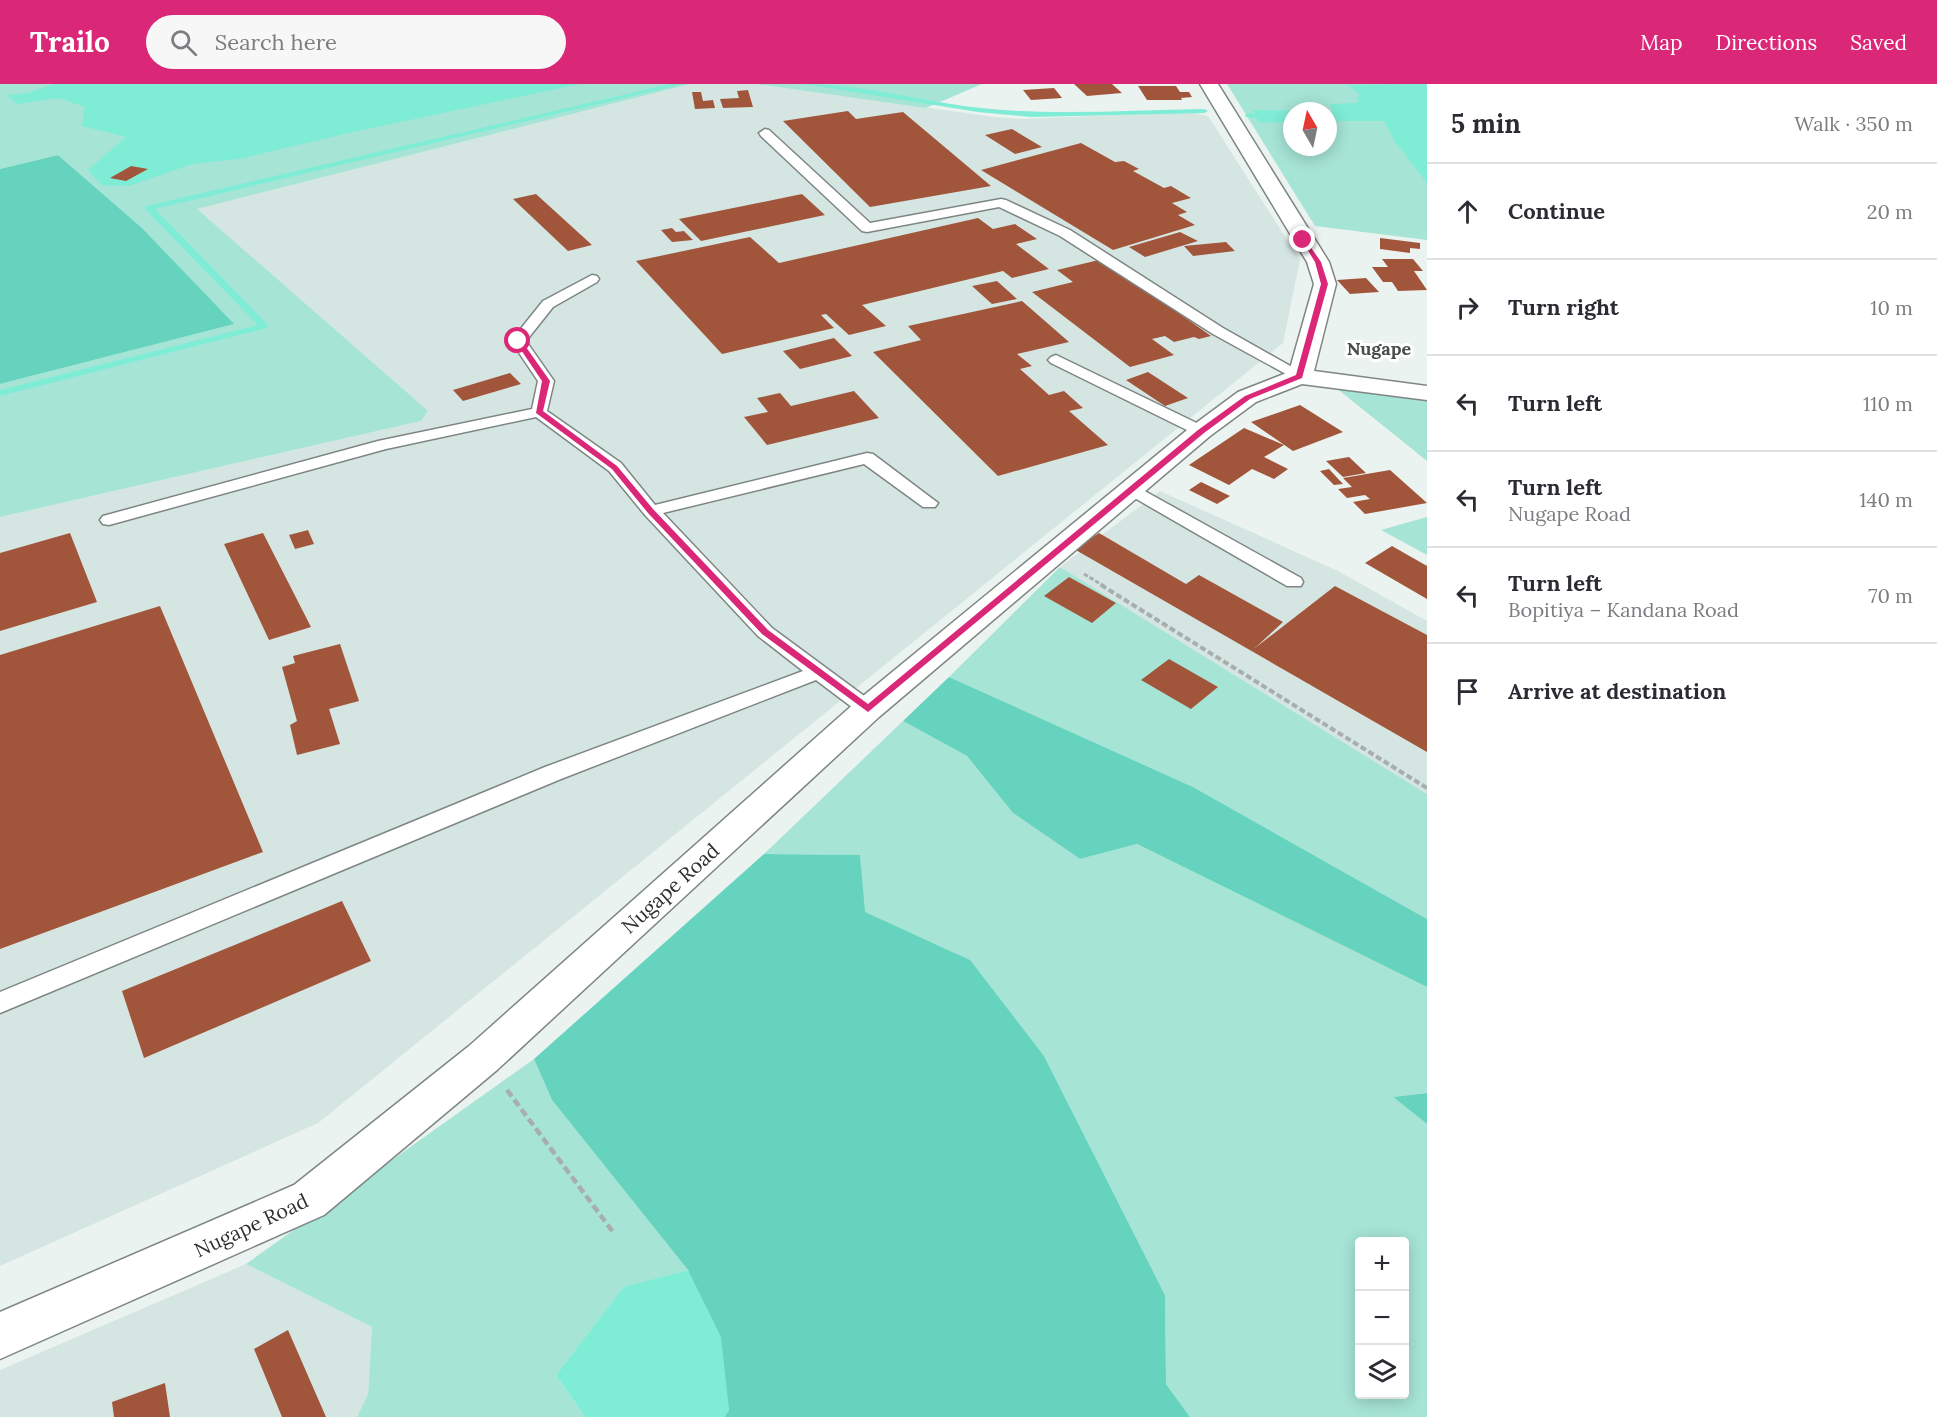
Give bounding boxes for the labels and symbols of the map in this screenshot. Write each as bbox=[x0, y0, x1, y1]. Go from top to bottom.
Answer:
north arrow bbox=[1283, 102, 1337, 156]
route end bbox=[1289, 226, 1315, 252]
route start bbox=[504, 327, 530, 353]
district label: Nugape bbox=[1347, 337, 1412, 360]
street label: Nugape Road bbox=[616, 838, 724, 938]
street label: Nugape Road bbox=[190, 1188, 312, 1262]

